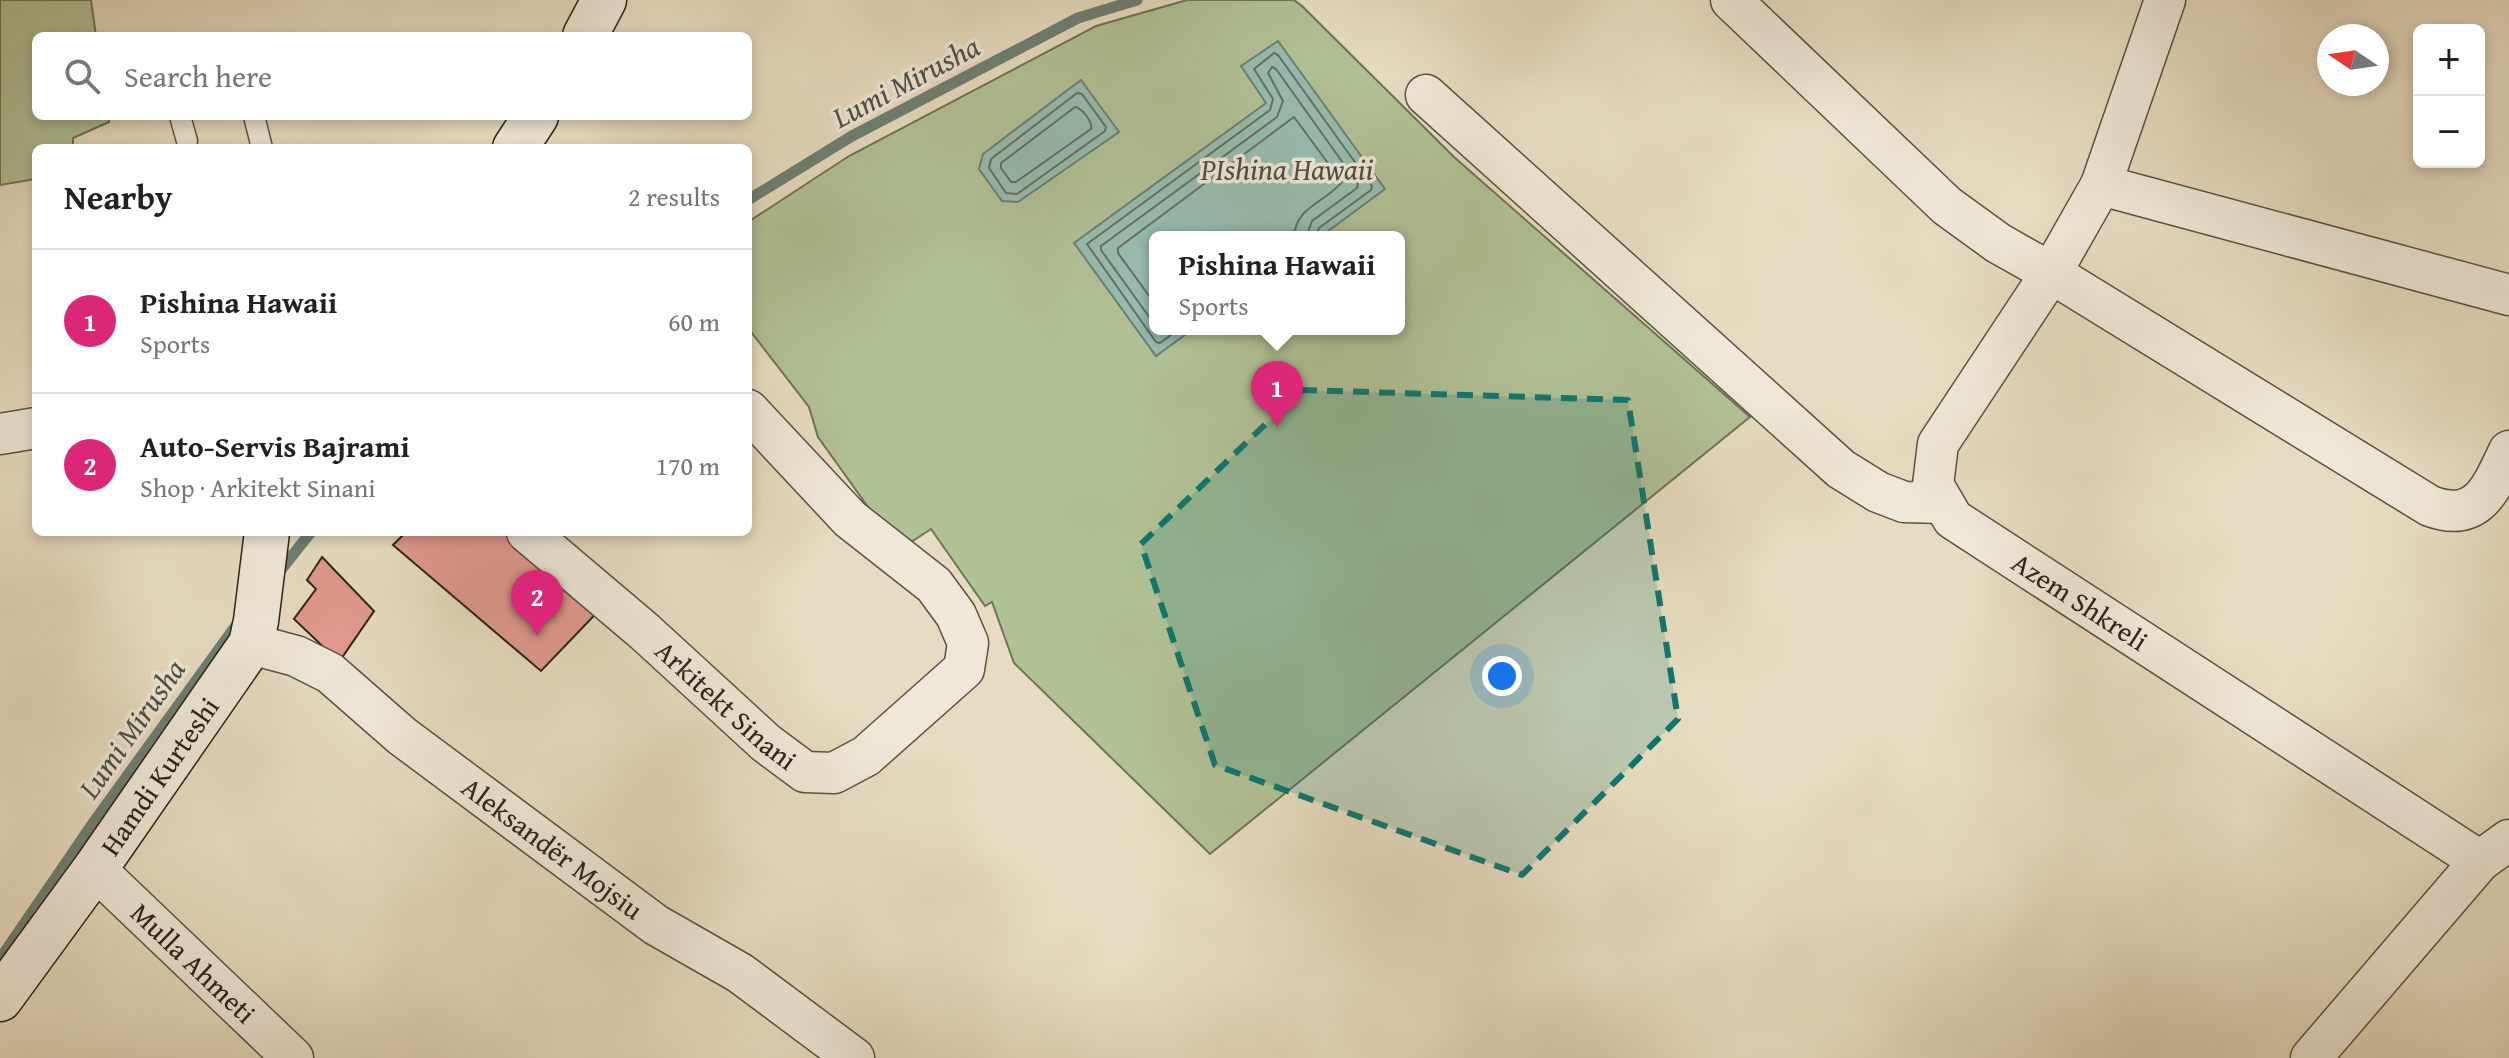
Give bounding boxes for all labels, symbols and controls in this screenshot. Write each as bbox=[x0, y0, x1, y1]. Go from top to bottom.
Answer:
water label: Lumi Mirusha bbox=[823, 24, 987, 139]
north arrow bbox=[2317, 24, 2389, 96]
map controls bbox=[2413, 24, 2485, 168]
button: + bbox=[2413, 24, 2485, 96]
search box bbox=[32, 32, 752, 120]
icon: search bbox=[60, 54, 104, 98]
text: Search here bbox=[124, 54, 272, 98]
button: − bbox=[2413, 96, 2485, 168]
water label: PIshina Hawaii bbox=[1200, 147, 1373, 191]
text: Nearby bbox=[64, 172, 173, 221]
text: 2 results bbox=[628, 177, 720, 216]
popup bbox=[1149, 231, 1405, 335]
text: Pishina Hawaii bbox=[1178, 242, 1376, 286]
text: Pishina Hawaii bbox=[140, 280, 337, 324]
text: Sports bbox=[1178, 286, 1249, 325]
text: 1 bbox=[83, 302, 97, 341]
text: 60 m bbox=[668, 302, 720, 341]
text: Sports bbox=[140, 324, 210, 363]
pin: 1 bbox=[1251, 361, 1303, 427]
text: Auto-Servis Bajrami bbox=[140, 424, 410, 468]
text: 2 bbox=[83, 446, 97, 485]
text: 170 m bbox=[655, 446, 720, 485]
text: Shop · Arkitekt Sinani bbox=[140, 468, 376, 507]
street label: Azem Shkreli bbox=[2004, 542, 2157, 660]
pin: 2 bbox=[511, 570, 563, 636]
street label: Arkitekt Sinani bbox=[646, 630, 806, 780]
water label: Lumi Mirusha bbox=[66, 650, 196, 808]
your location bbox=[1482, 656, 1522, 696]
street label: Hamdi Kurteshi bbox=[89, 688, 229, 863]
street label: Aleksandër Mojsiu bbox=[454, 766, 652, 929]
street label: Mulla Ahmeti bbox=[122, 893, 266, 1033]

